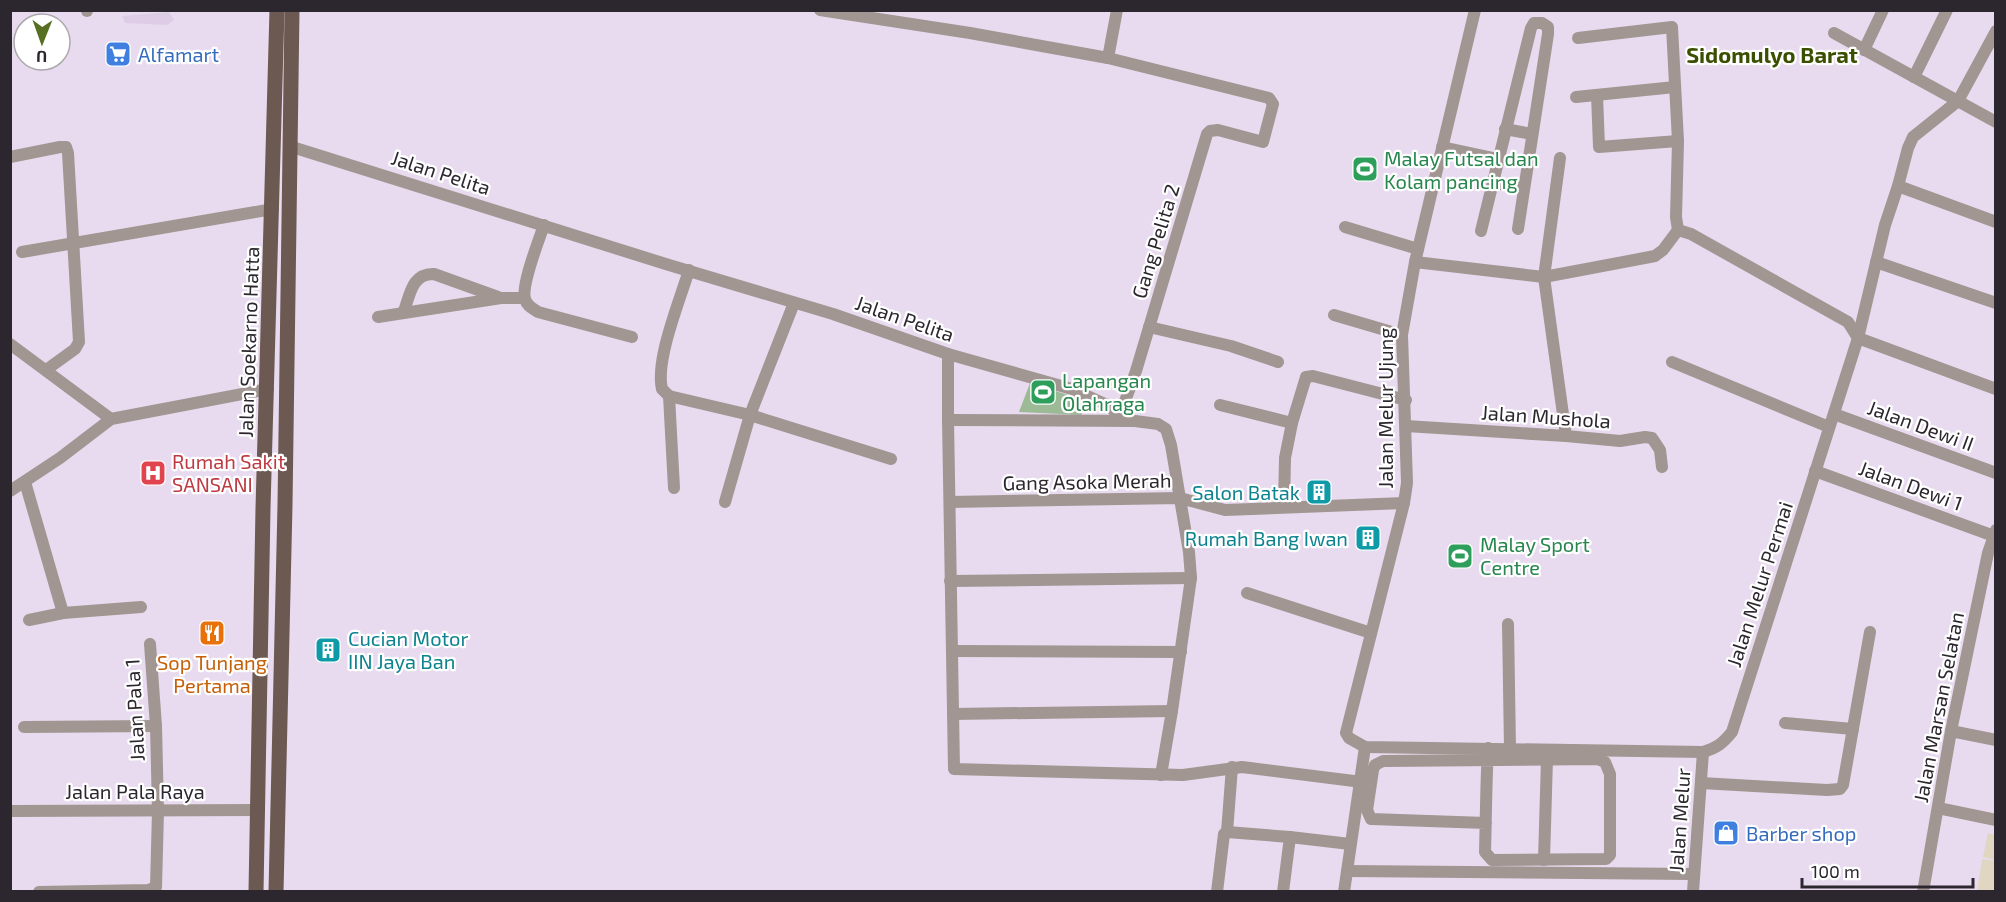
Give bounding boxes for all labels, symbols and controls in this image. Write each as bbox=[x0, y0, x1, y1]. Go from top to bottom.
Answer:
north arrow bbox=[12, 12, 72, 72]
supermarket icon: Alfamart bbox=[103, 39, 133, 69]
district label: Sidomulyo Barat bbox=[1686, 41, 1858, 68]
place label: Alfamart bbox=[138, 42, 219, 66]
text: U bbox=[36, 48, 47, 67]
street label: Jalan Pelita bbox=[388, 145, 494, 199]
place label: Malay Futsal dan Kolam pancing bbox=[1384, 146, 1539, 193]
sports icon: Malay Futsal dan Kolam pancing bbox=[1350, 154, 1380, 184]
street label: Gang Pelita 2 bbox=[1126, 181, 1184, 301]
street label: Jalan Soekarno Hatta bbox=[233, 246, 263, 438]
street label: Jalan Pelita bbox=[853, 290, 957, 346]
street label: Jalan Melur Ujung bbox=[1373, 328, 1397, 488]
place label: Lapangan Olahraga bbox=[1062, 368, 1151, 415]
sports icon: Lapangan Olahraga bbox=[1028, 377, 1058, 407]
street label: Jalan Dewi II bbox=[1865, 395, 1977, 455]
street label: Jalan Mushola bbox=[1480, 400, 1612, 432]
place label: Rumah Sakit SANSANI bbox=[172, 449, 286, 496]
street label: Jalan Dewi 1 bbox=[1856, 455, 1966, 515]
hospital icon: Rumah Sakit SANSANI bbox=[138, 458, 168, 488]
street label: Gang Asoka Merah bbox=[1002, 468, 1172, 494]
building icon: Salon Batak bbox=[1304, 477, 1334, 507]
place label: Salon Batak bbox=[1192, 480, 1300, 504]
street label: Jalan Melur Permai bbox=[1721, 498, 1797, 670]
building icon: Rumah Bang Iwan bbox=[1353, 523, 1383, 553]
place label: Rumah Bang Iwan bbox=[1185, 526, 1348, 550]
place label: Malay Sport Centre bbox=[1480, 532, 1590, 579]
sports icon: Malay Sport Centre bbox=[1445, 541, 1475, 571]
street label: Jalan Marsan Selatan bbox=[1908, 610, 1968, 804]
restaurant icon: Sop Tunjang Pertama bbox=[197, 618, 227, 648]
place label: Cucian Motor IIN Jaya Ban bbox=[348, 626, 468, 673]
building icon: Cucian Motor IIN Jaya Ban bbox=[313, 635, 343, 665]
place label: Sop Tunjang Pertama bbox=[157, 650, 267, 697]
street label: Jalan Pala 1 bbox=[119, 658, 149, 762]
street label: Jalan Melur bbox=[1663, 767, 1695, 873]
street label: Jalan Pala Raya bbox=[65, 779, 205, 803]
shop icon: Barber shop bbox=[1711, 818, 1741, 848]
place label: Barber shop bbox=[1746, 821, 1856, 845]
scale bar bbox=[1802, 851, 1973, 889]
text: 100 m bbox=[1811, 860, 1860, 882]

